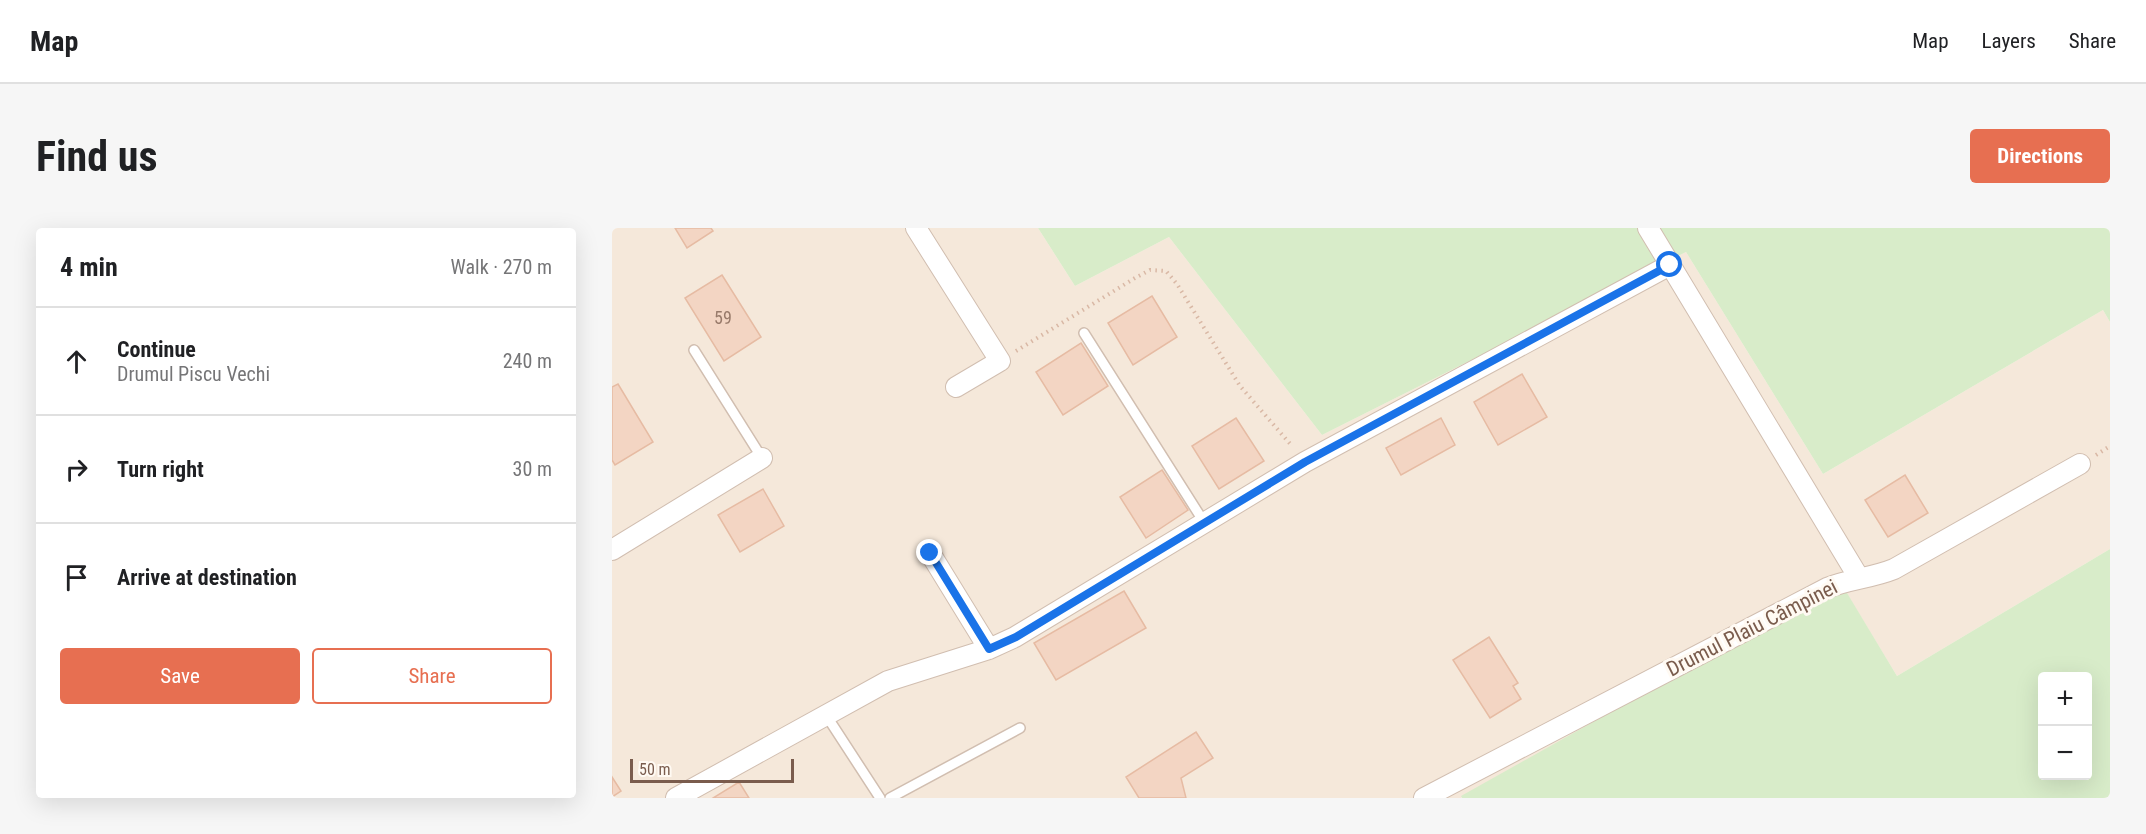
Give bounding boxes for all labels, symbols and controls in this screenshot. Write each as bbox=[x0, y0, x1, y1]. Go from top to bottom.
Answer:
text: Map bbox=[30, 25, 78, 58]
text: Map bbox=[1912, 29, 1949, 53]
text: Layers bbox=[1982, 29, 2036, 53]
text: Share bbox=[2069, 29, 2116, 53]
button: Directions bbox=[1970, 129, 2110, 183]
text: Find us bbox=[36, 132, 157, 181]
route start bbox=[1656, 251, 1682, 277]
text: 4 min bbox=[60, 252, 118, 282]
text: Walk · 270 m bbox=[451, 255, 552, 279]
house number: 59 bbox=[714, 307, 732, 328]
text: Continue bbox=[117, 337, 196, 362]
icon: ahead bbox=[60, 345, 93, 378]
text: 240 m bbox=[503, 349, 552, 373]
text: Drumul Piscu Vechi bbox=[117, 362, 270, 386]
icon: right bbox=[60, 453, 93, 486]
text: Turn right bbox=[117, 457, 204, 482]
text: 30 m bbox=[513, 457, 552, 481]
route end bbox=[916, 539, 942, 565]
icon: arrive bbox=[60, 561, 93, 594]
text: Arrive at destination bbox=[117, 565, 297, 590]
street label: Drumul Plaiu Câmpinei bbox=[1663, 575, 1841, 681]
button: Save bbox=[60, 648, 300, 704]
button: Share bbox=[312, 648, 552, 704]
map controls bbox=[2038, 672, 2092, 780]
button: + bbox=[2038, 672, 2092, 726]
button: − bbox=[2038, 726, 2092, 780]
scale bar bbox=[630, 756, 794, 784]
text: 50 m bbox=[639, 760, 671, 779]

